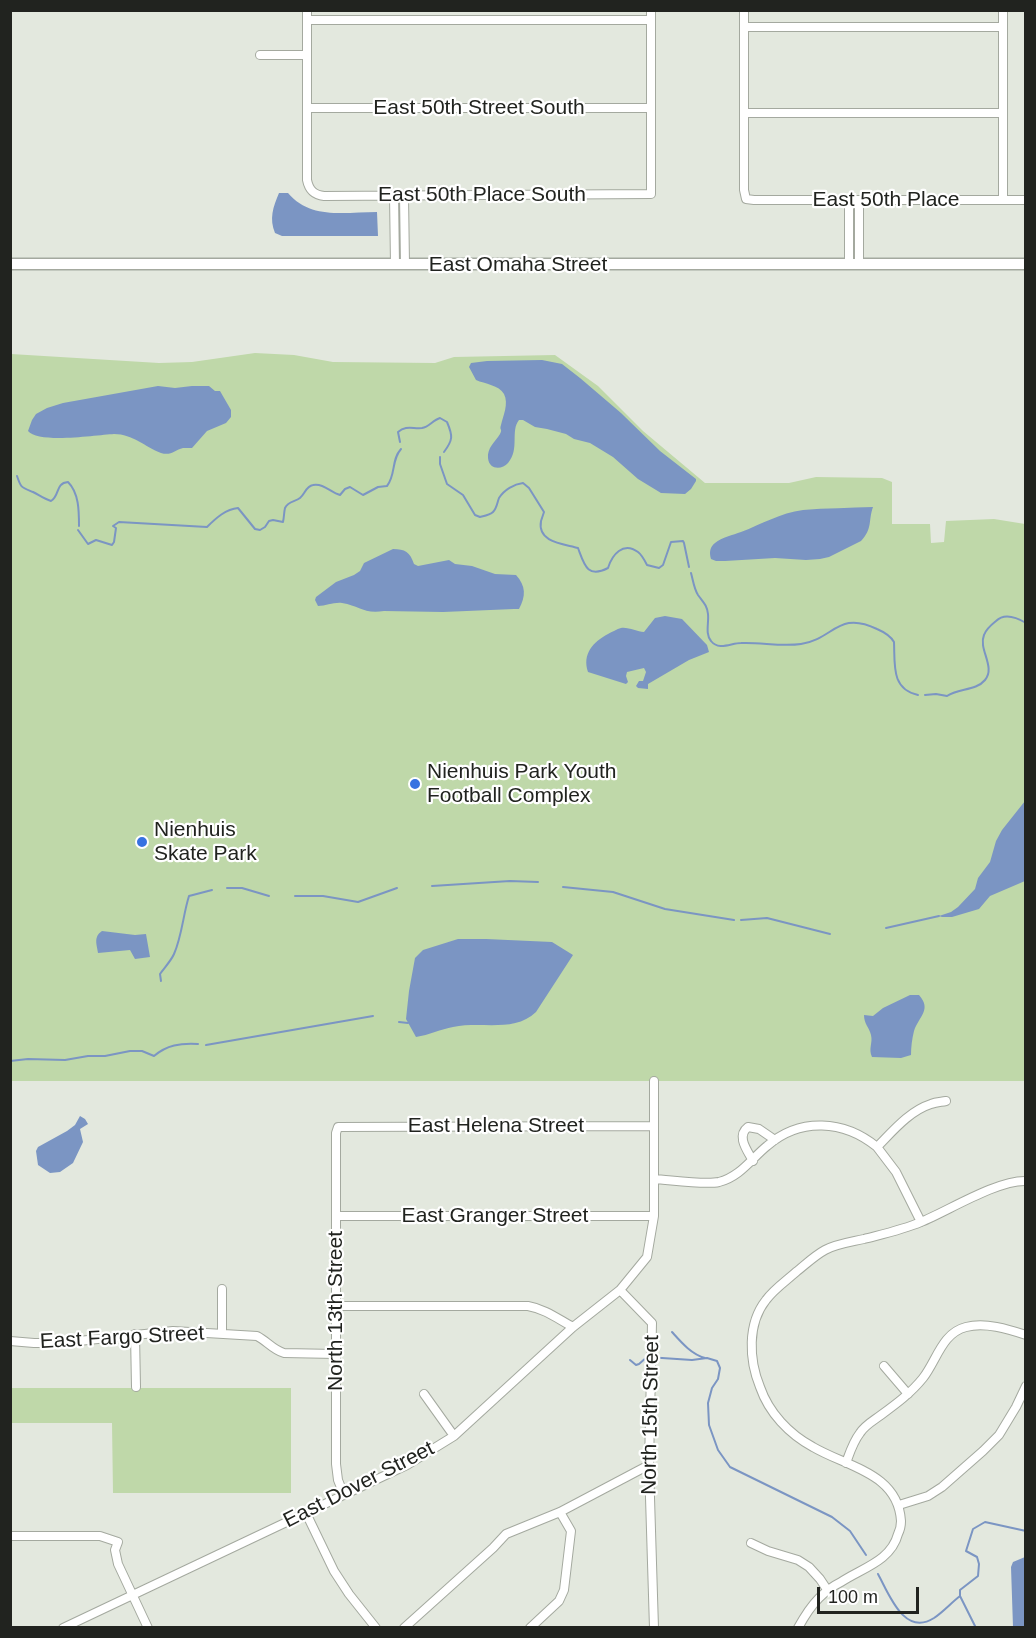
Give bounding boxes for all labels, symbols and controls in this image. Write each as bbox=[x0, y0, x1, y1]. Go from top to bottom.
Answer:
street label: East 50th Street South bbox=[373, 95, 585, 121]
street label: East 50th Place South bbox=[378, 182, 586, 208]
street label: East 50th Place bbox=[812, 187, 960, 213]
street label: East Omaha Street bbox=[429, 252, 607, 278]
place label: Nienhuis Park Youth Football Complex bbox=[427, 759, 617, 809]
marker: Nienhuis Park Youth Football Complex bbox=[408, 777, 422, 791]
place label: Nienhuis Skate Park bbox=[154, 817, 257, 867]
marker: Nienhuis Skate Park bbox=[135, 835, 149, 849]
street label: East Helena Street bbox=[408, 1113, 584, 1139]
street label: East Granger Street bbox=[402, 1203, 588, 1229]
street label: North 13th Street bbox=[323, 1231, 349, 1391]
street label: East Fargo Street bbox=[39, 1321, 205, 1355]
street label: North 15th Street bbox=[637, 1335, 665, 1495]
street label: East Dover Street bbox=[279, 1436, 439, 1534]
scale bar bbox=[820, 1575, 922, 1613]
text: 100 m bbox=[828, 1587, 878, 1607]

